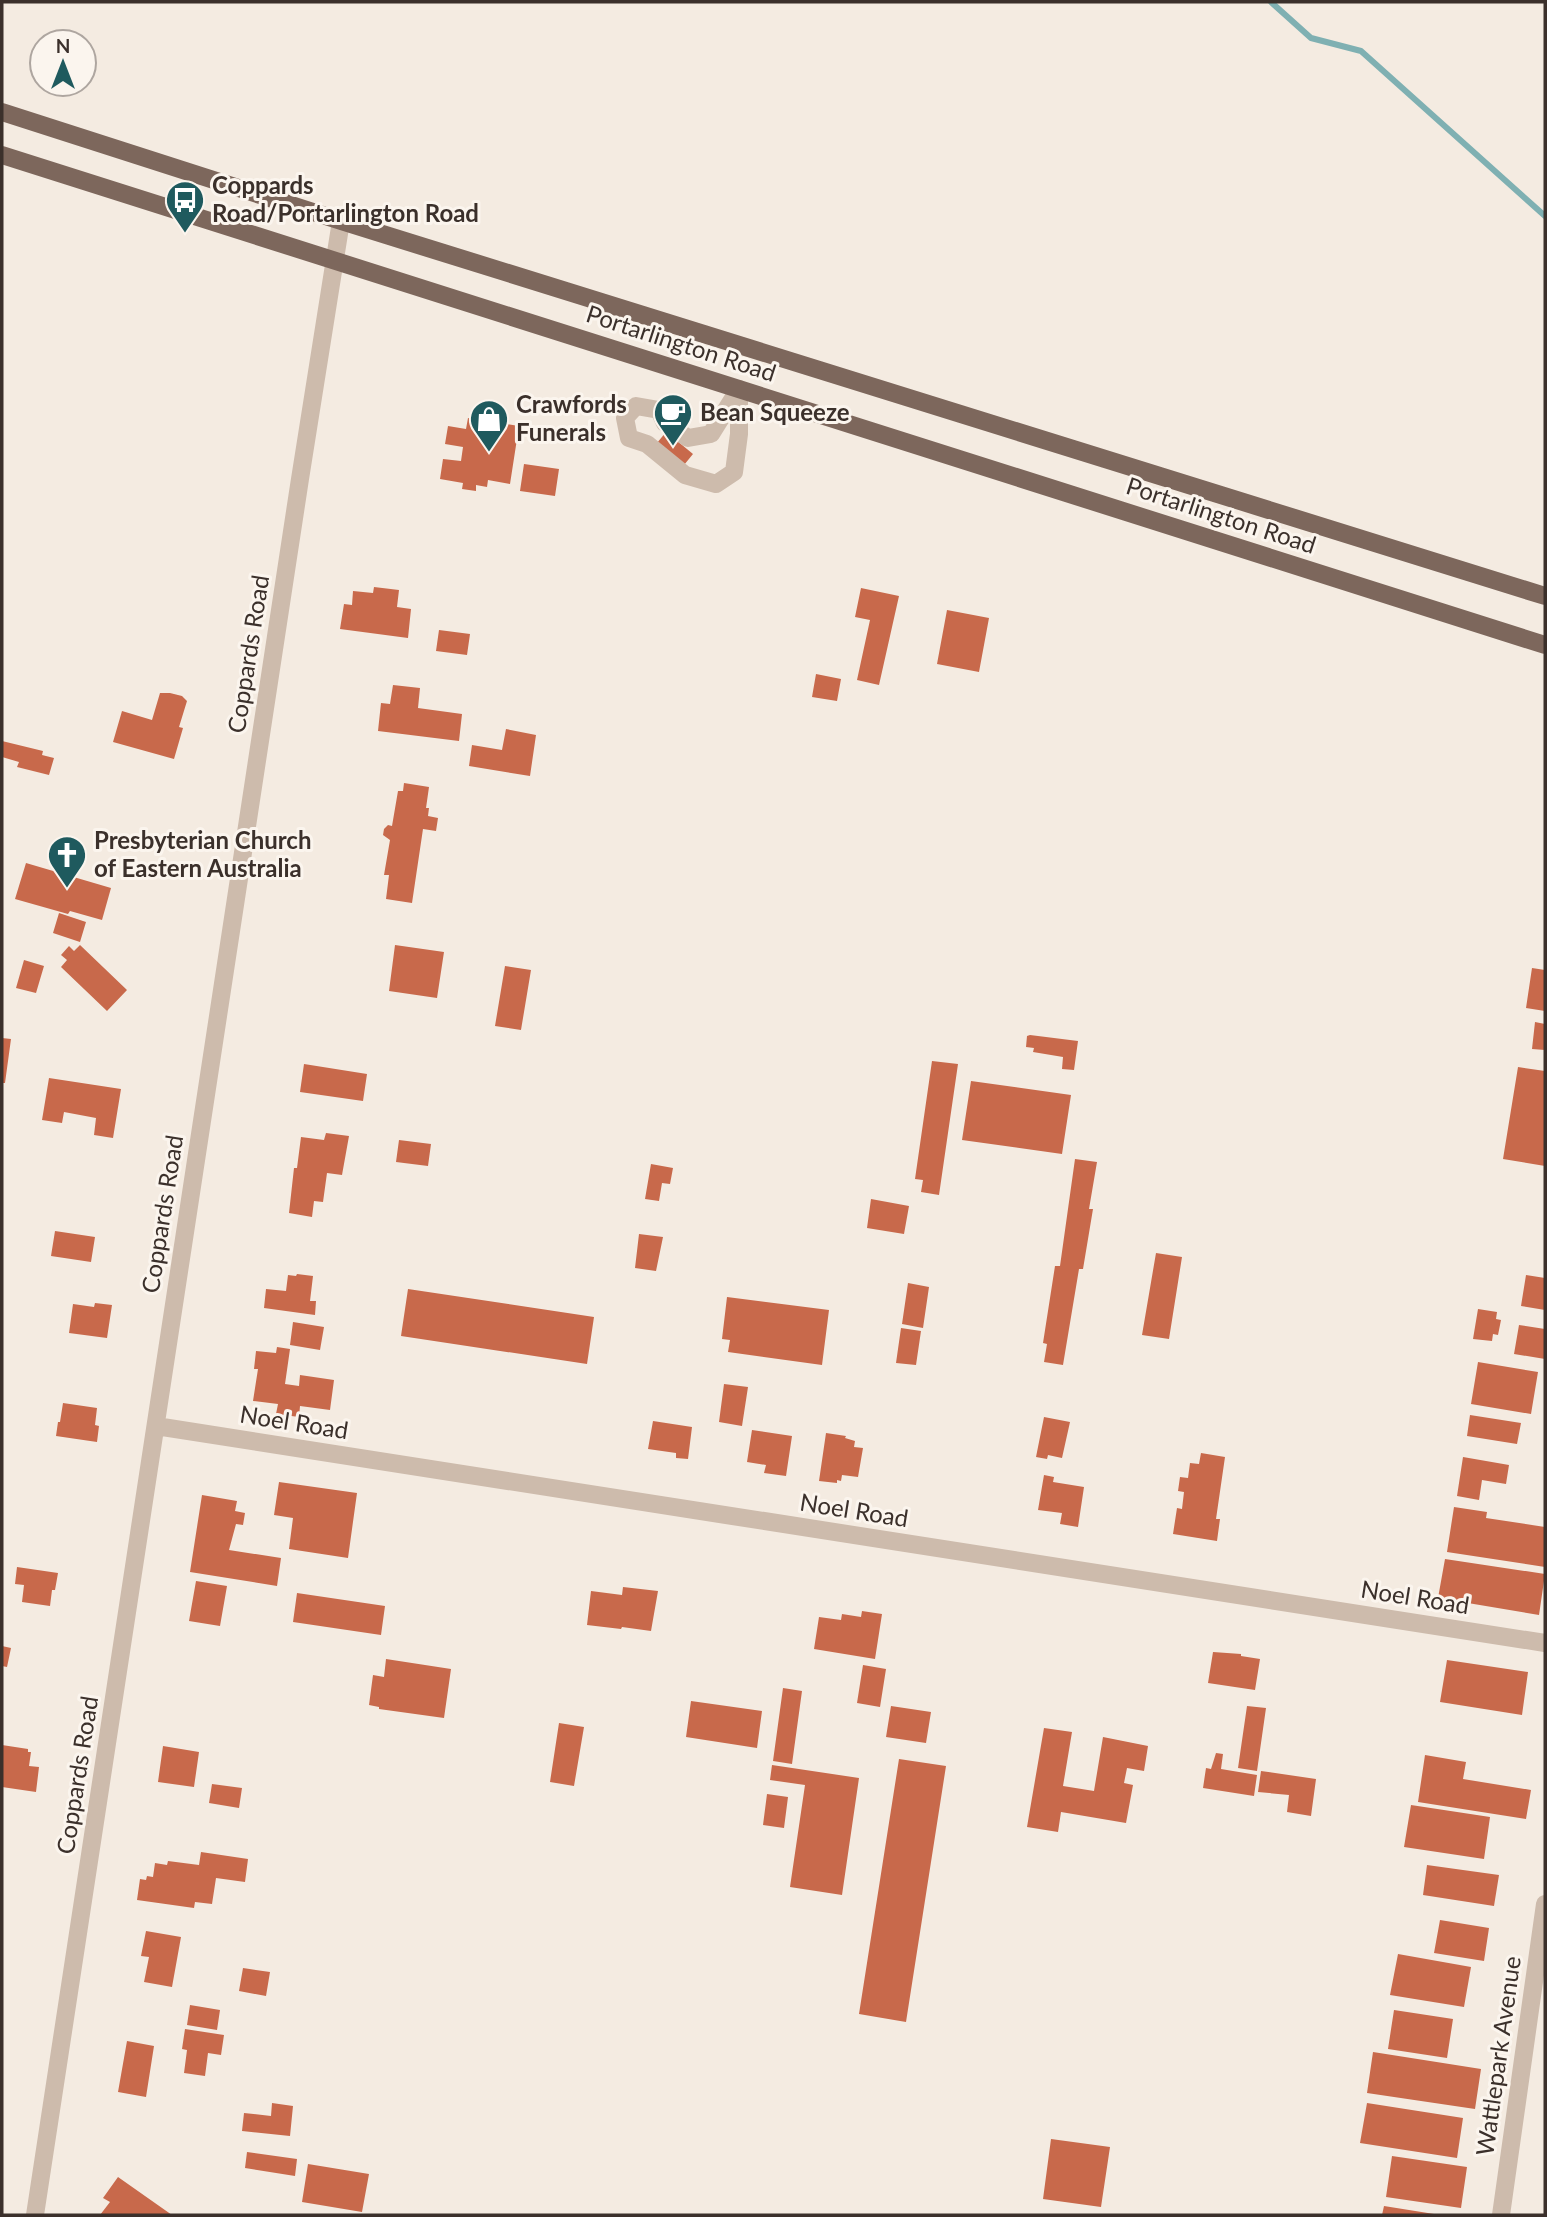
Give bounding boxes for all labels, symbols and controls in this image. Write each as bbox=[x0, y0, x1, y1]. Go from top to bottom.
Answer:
north arrow bbox=[28, 28, 98, 98]
text: N bbox=[56, 34, 70, 57]
place label: Coppards Road/Portarlington Road bbox=[212, 170, 479, 227]
bus stop icon: Coppards Road/Portarlington Road bbox=[164, 179, 206, 234]
street label: Portarlington Road bbox=[583, 298, 780, 387]
place label: Crawfords Funerals bbox=[516, 389, 627, 446]
cafe icon: Bean Squeeze bbox=[652, 392, 694, 447]
place label: Bean Squeeze bbox=[700, 397, 850, 426]
shop icon: Crawfords Funerals bbox=[468, 398, 510, 453]
street label: Portarlington Road bbox=[1123, 470, 1320, 559]
street label: Coppards Road bbox=[221, 573, 274, 735]
place label: Presbyterian Church of Eastern Australia bbox=[94, 825, 311, 882]
church icon: Presbyterian Church of Eastern Australia bbox=[46, 834, 88, 889]
street label: Coppards Road bbox=[135, 1133, 188, 1295]
street label: Noel Road bbox=[238, 1399, 350, 1444]
street label: Noel Road bbox=[798, 1487, 910, 1532]
street label: Noel Road bbox=[1359, 1574, 1471, 1619]
street label: Coppards Road bbox=[50, 1694, 103, 1856]
street label: Wattlepark Avenue bbox=[1469, 1954, 1526, 2157]

